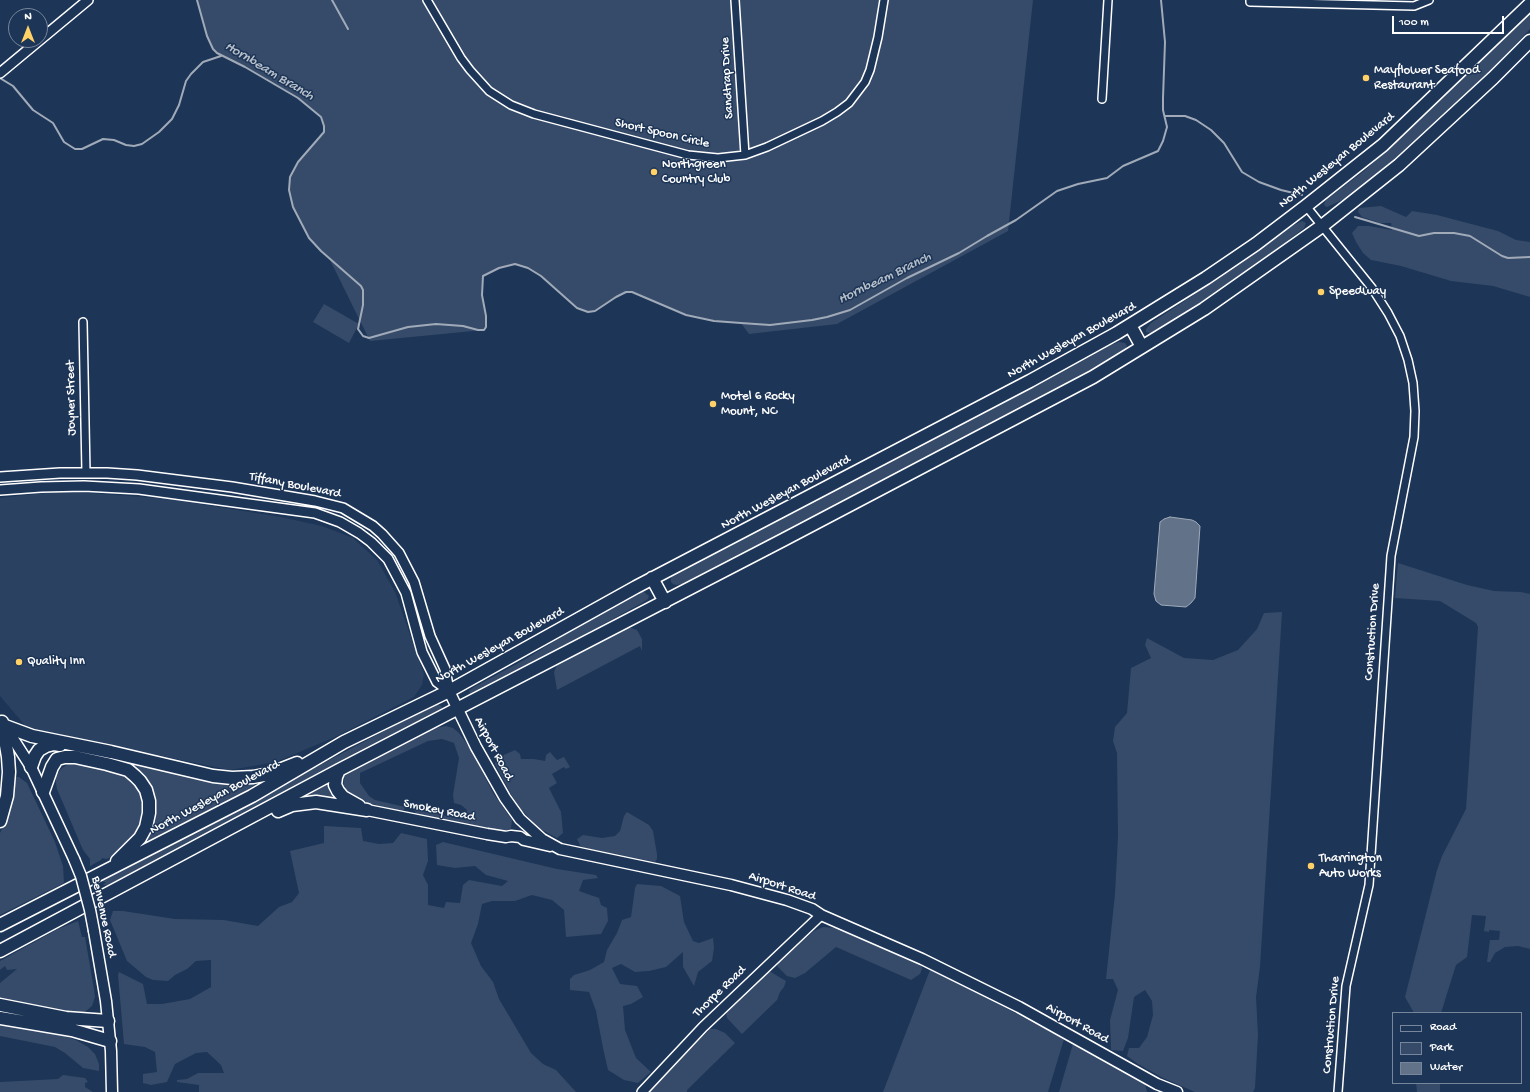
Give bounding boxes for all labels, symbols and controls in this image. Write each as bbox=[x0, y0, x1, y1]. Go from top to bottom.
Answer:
north arrow bbox=[8, 8, 48, 48]
scale bar bbox=[1394, 8, 1506, 34]
text: N bbox=[24, 11, 32, 23]
text: 100 m bbox=[1399, 16, 1429, 30]
street label: Sandtrap Drive bbox=[718, 37, 738, 119]
water label: Hornbeam Branch bbox=[221, 39, 317, 105]
place label: Mayflower Seafood Restaurant bbox=[1374, 63, 1480, 94]
marker: Mayflower Seafood Restaurant bbox=[1361, 73, 1371, 83]
street label: North Wesleyan Boulevard bbox=[1276, 109, 1398, 213]
street label: Short Spoon Circle bbox=[613, 116, 711, 152]
place label: Northgreen Country Club bbox=[662, 157, 730, 188]
marker: Northgreen Country Club bbox=[649, 167, 659, 177]
water label: Hornbeam Branch bbox=[836, 249, 934, 309]
place label: Speedway bbox=[1329, 284, 1386, 300]
marker: Speedway bbox=[1316, 287, 1326, 297]
street label: North Wesleyan Boulevard bbox=[1005, 299, 1139, 383]
street label: Joyner Street bbox=[64, 360, 80, 436]
place label: Motel 6 Rocky Mount, NC bbox=[721, 389, 795, 420]
marker: Motel 6 Rocky Mount, NC bbox=[708, 399, 718, 409]
street label: North Wesleyan Boulevard bbox=[719, 452, 853, 534]
street label: Tiffany Boulevard bbox=[248, 469, 342, 503]
street label: Construction Drive bbox=[1362, 583, 1384, 681]
street label: North Wesleyan Boulevard bbox=[433, 604, 567, 688]
place label: Quality Inn bbox=[27, 654, 85, 670]
marker: Quality Inn bbox=[14, 657, 24, 667]
street label: Airport Road bbox=[470, 715, 516, 783]
street label: North Wesleyan Boulevard bbox=[148, 757, 282, 839]
street label: Smokey Road bbox=[402, 796, 476, 826]
place label: Tharrington Auto Works bbox=[1319, 851, 1382, 882]
marker: Tharrington Auto Works bbox=[1306, 861, 1316, 871]
street label: Airport Road bbox=[746, 869, 818, 905]
street label: Benvenue Road bbox=[87, 875, 119, 959]
street label: Thorpe Road bbox=[690, 963, 750, 1021]
street label: Construction Drive bbox=[1320, 976, 1344, 1074]
street label: Airport Road bbox=[1043, 1000, 1111, 1048]
legend bbox=[1392, 1012, 1522, 1084]
text: Road bbox=[1430, 1021, 1456, 1035]
text: Park bbox=[1430, 1041, 1453, 1055]
text: Water bbox=[1430, 1061, 1462, 1075]

